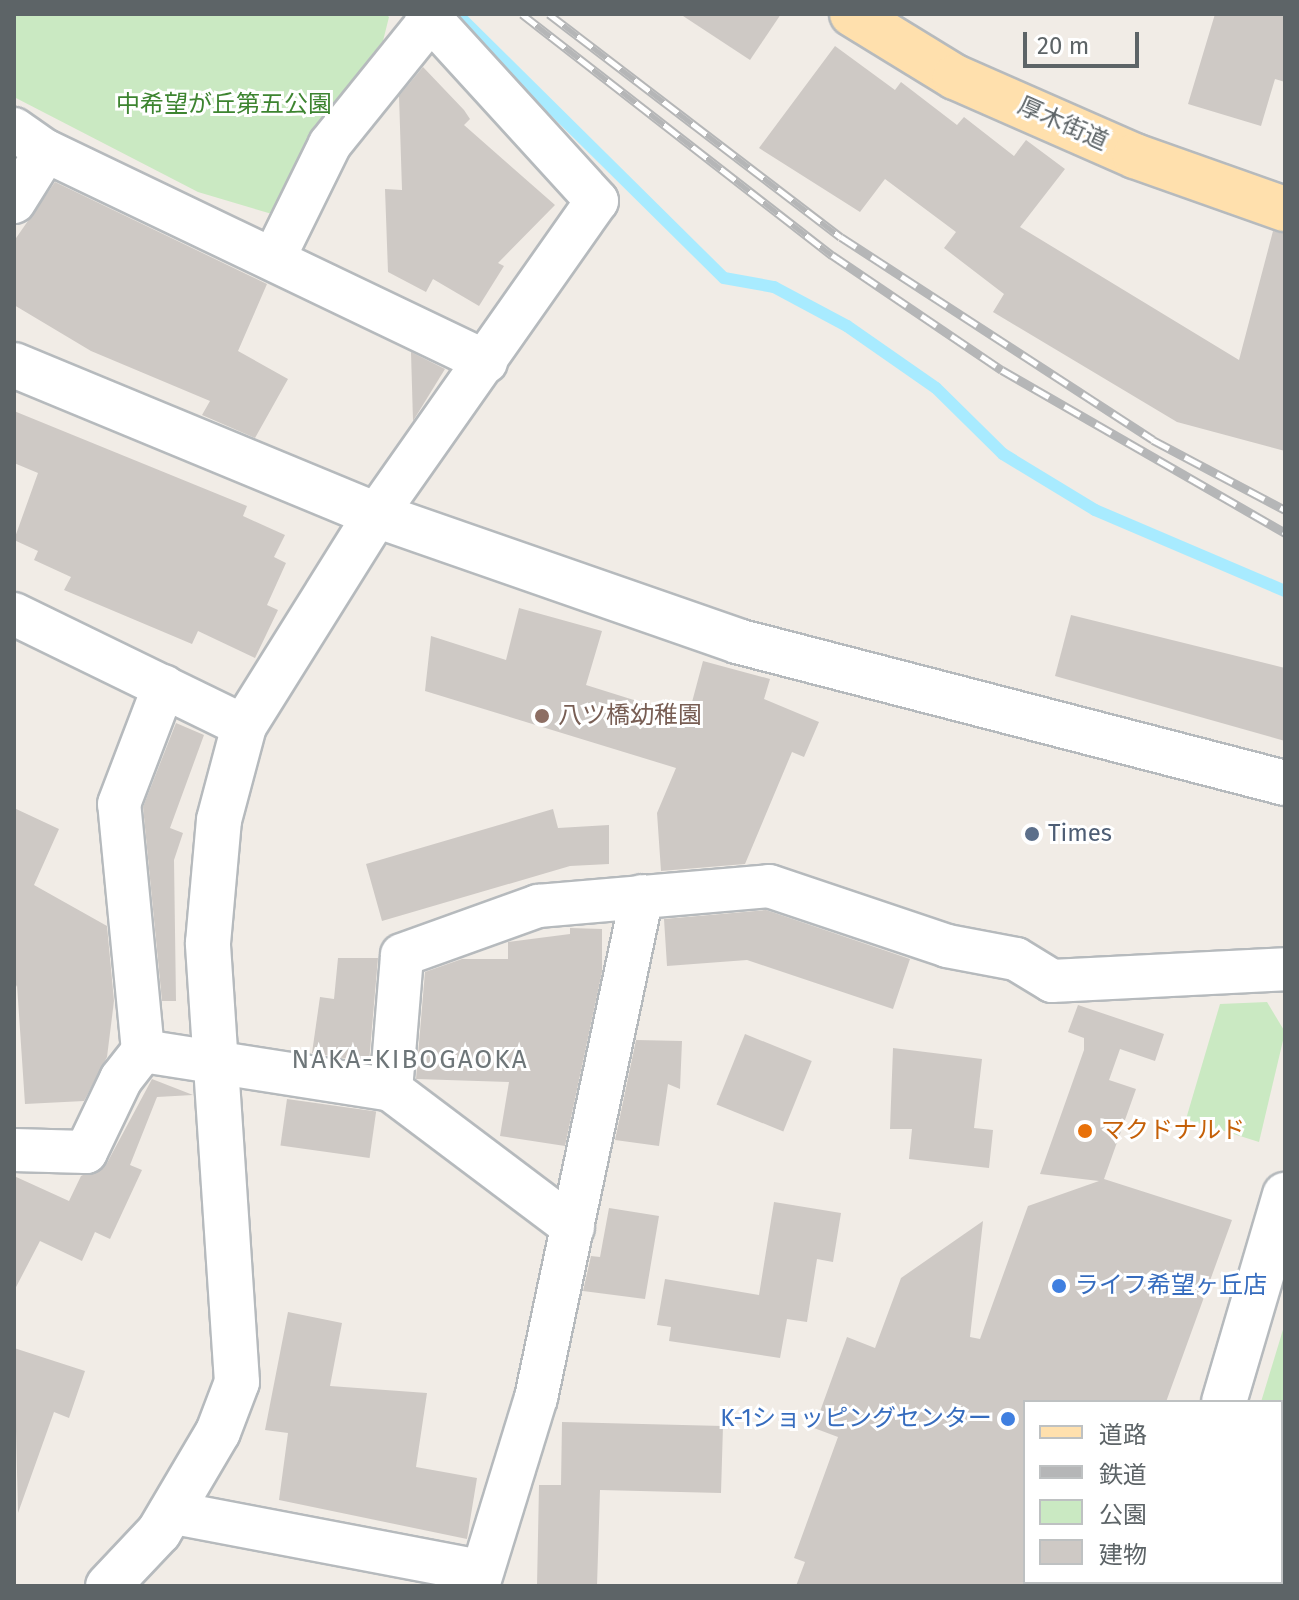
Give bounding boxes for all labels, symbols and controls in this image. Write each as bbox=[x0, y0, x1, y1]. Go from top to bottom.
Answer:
scale bar bbox=[1027, 16, 1143, 66]
text: 20 m bbox=[1037, 32, 1089, 60]
park label: 中希望が丘第五公園 bbox=[116, 91, 332, 119]
street label: 厚木街道 bbox=[1013, 91, 1113, 157]
place label: 八ツ橋幼稚園 bbox=[558, 702, 702, 730]
marker: 八ツ橋幼稚園 bbox=[533, 707, 551, 725]
place label: Times bbox=[1048, 820, 1112, 848]
marker: Times bbox=[1023, 825, 1041, 843]
district label: NAKA-KIBOGAOKA bbox=[291, 1044, 529, 1076]
place label: マクドナルド bbox=[1101, 1117, 1245, 1145]
marker: マクドナルド bbox=[1076, 1122, 1094, 1140]
place label: ライフ希望ヶ丘店 bbox=[1075, 1272, 1267, 1300]
marker: ライフ希望ヶ丘店 bbox=[1050, 1277, 1068, 1295]
legend bbox=[1023, 1400, 1283, 1584]
place label: K-1ショッピングセンター bbox=[720, 1405, 992, 1433]
marker: K-1ショッピングセンター bbox=[999, 1410, 1017, 1428]
text: 道路 bbox=[1099, 1421, 1147, 1449]
text: 鉄道 bbox=[1099, 1461, 1147, 1489]
text: 公園 bbox=[1099, 1501, 1147, 1529]
text: 建物 bbox=[1099, 1541, 1147, 1569]

